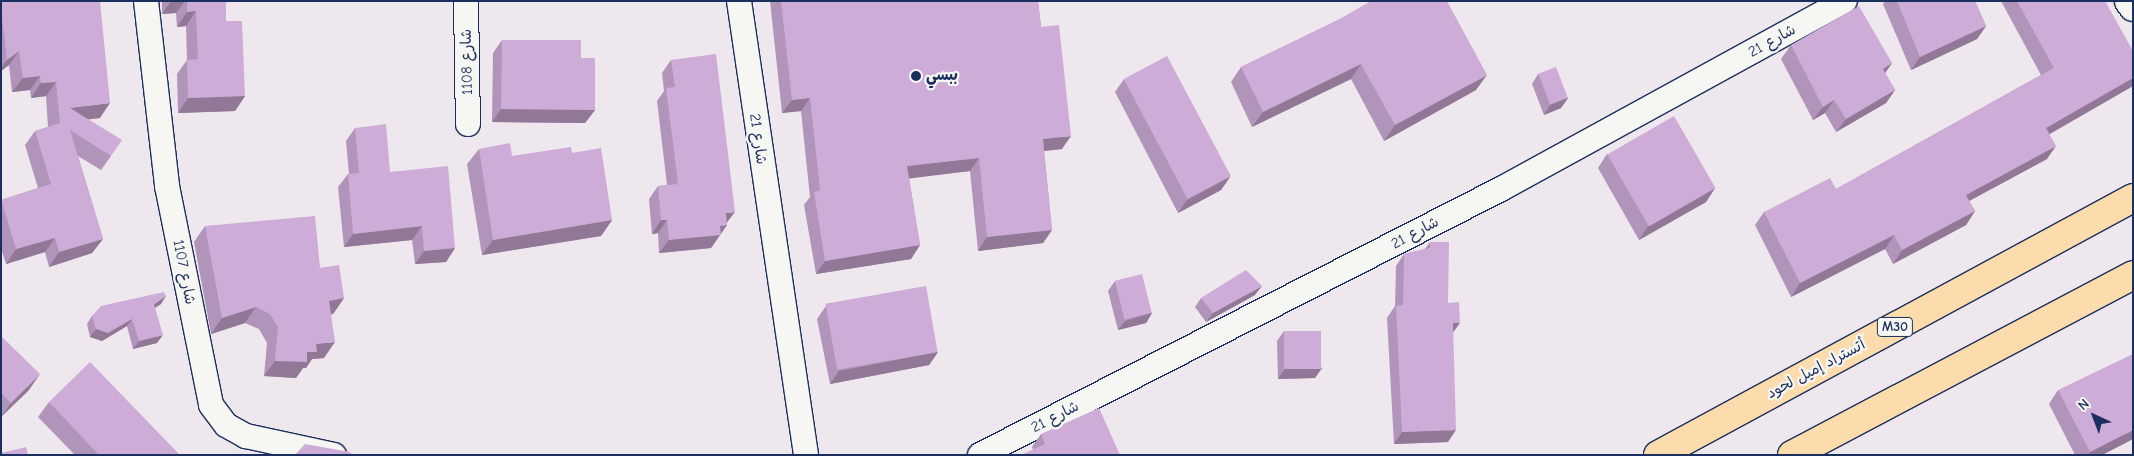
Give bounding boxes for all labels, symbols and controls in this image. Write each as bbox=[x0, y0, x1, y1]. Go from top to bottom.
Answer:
street label: شارع 21 bbox=[1745, 21, 1799, 61]
street label: شارع 1108 bbox=[457, 29, 477, 95]
place label: ببسي bbox=[926, 67, 958, 85]
marker: ببسي bbox=[910, 70, 922, 82]
street label: شارع 21 bbox=[746, 112, 770, 166]
street label: شارع 21 bbox=[1388, 213, 1442, 253]
street label: شارع 1107 bbox=[169, 238, 199, 306]
road number: M30 bbox=[1876, 316, 1914, 338]
street label: أتستراد إميل لحود bbox=[1764, 335, 1868, 403]
north arrow bbox=[2069, 391, 2119, 441]
text: N bbox=[2074, 395, 2093, 414]
street label: شارع 21 bbox=[1028, 397, 1082, 437]

